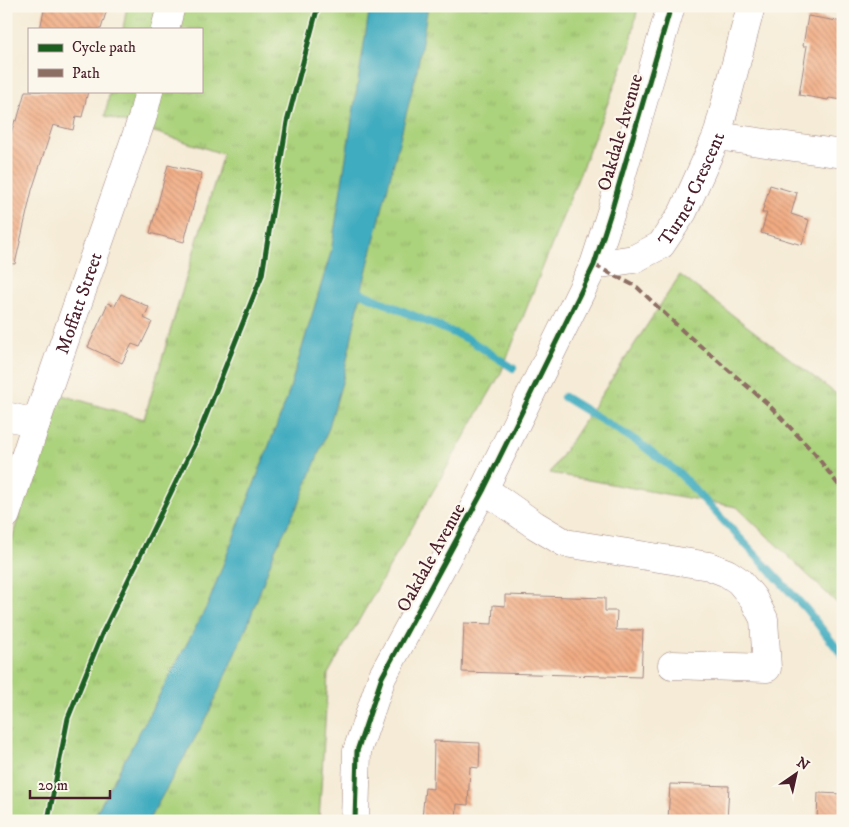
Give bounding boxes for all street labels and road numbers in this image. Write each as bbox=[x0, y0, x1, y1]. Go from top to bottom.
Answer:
street label: Oakdale Avenue bbox=[593, 71, 648, 194]
street label: Turner Crescent bbox=[654, 130, 730, 250]
street label: Moffatt Street bbox=[51, 249, 108, 357]
street label: Oakdale Avenue bbox=[392, 499, 471, 616]

